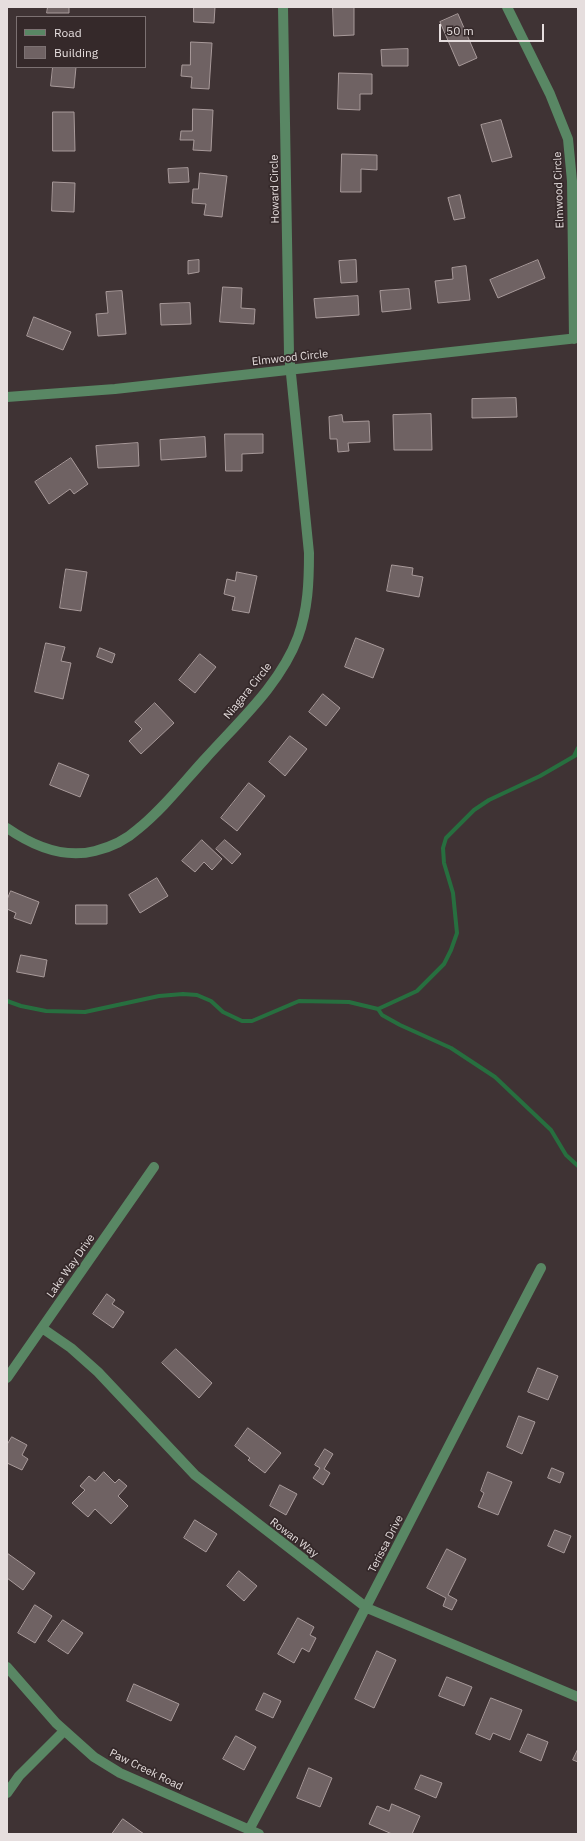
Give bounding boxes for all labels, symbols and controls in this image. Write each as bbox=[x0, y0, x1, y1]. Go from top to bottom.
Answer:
legend bbox=[16, 16, 146, 68]
scale bar bbox=[441, 16, 546, 42]
text: 50 m bbox=[446, 23, 474, 38]
text: Road bbox=[54, 25, 82, 40]
text: Building bbox=[54, 45, 98, 60]
street label: Elmwood Circle bbox=[551, 151, 567, 229]
street label: Howard Circle bbox=[268, 154, 282, 224]
street label: Elmwood Circle bbox=[251, 347, 329, 369]
street label: Niagara Circle bbox=[221, 660, 275, 722]
street label: Lake Way Drive bbox=[44, 1232, 98, 1300]
street label: Terissa Drive bbox=[366, 1513, 406, 1575]
street label: Rowan Way bbox=[267, 1516, 321, 1560]
street label: Paw Creek Road bbox=[107, 1747, 185, 1793]

